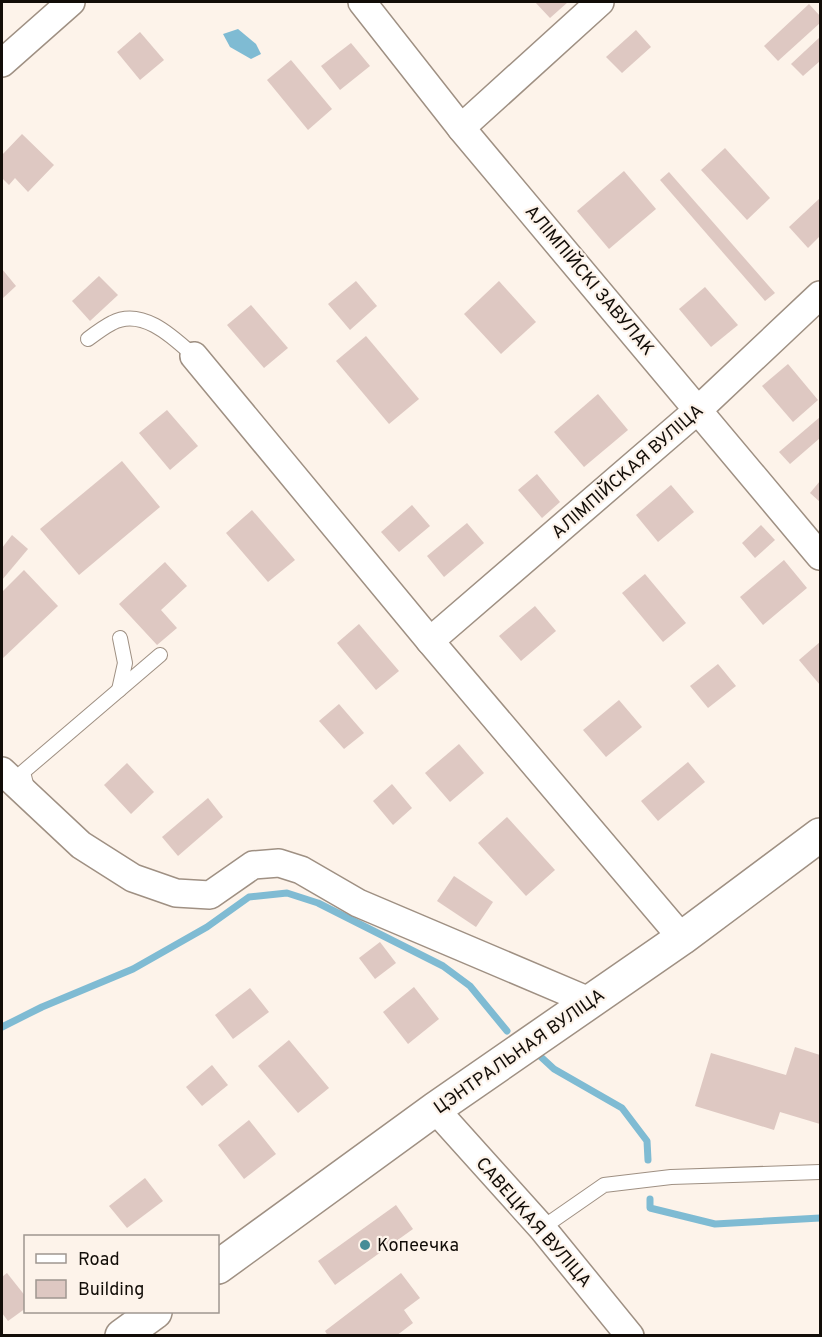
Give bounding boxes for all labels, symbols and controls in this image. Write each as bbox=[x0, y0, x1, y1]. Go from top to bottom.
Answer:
street label: АЛІМПІЙСКІ ЗАВУЛАК bbox=[519, 200, 660, 361]
street label: АЛІМПІЙСКАЯ ВУЛІЦА bbox=[546, 398, 709, 544]
street label: ЦЭНТРАЛЬНАЯ ВУЛІЦА bbox=[430, 984, 610, 1120]
street label: САВЕЦКАЯ ВУЛІЦА bbox=[470, 1153, 596, 1293]
legend bbox=[24, 1235, 219, 1313]
place label: Копеечка bbox=[377, 1235, 459, 1258]
marker: Копеечка bbox=[358, 1238, 372, 1252]
text: Road bbox=[78, 1249, 120, 1272]
text: Building bbox=[78, 1279, 144, 1302]

